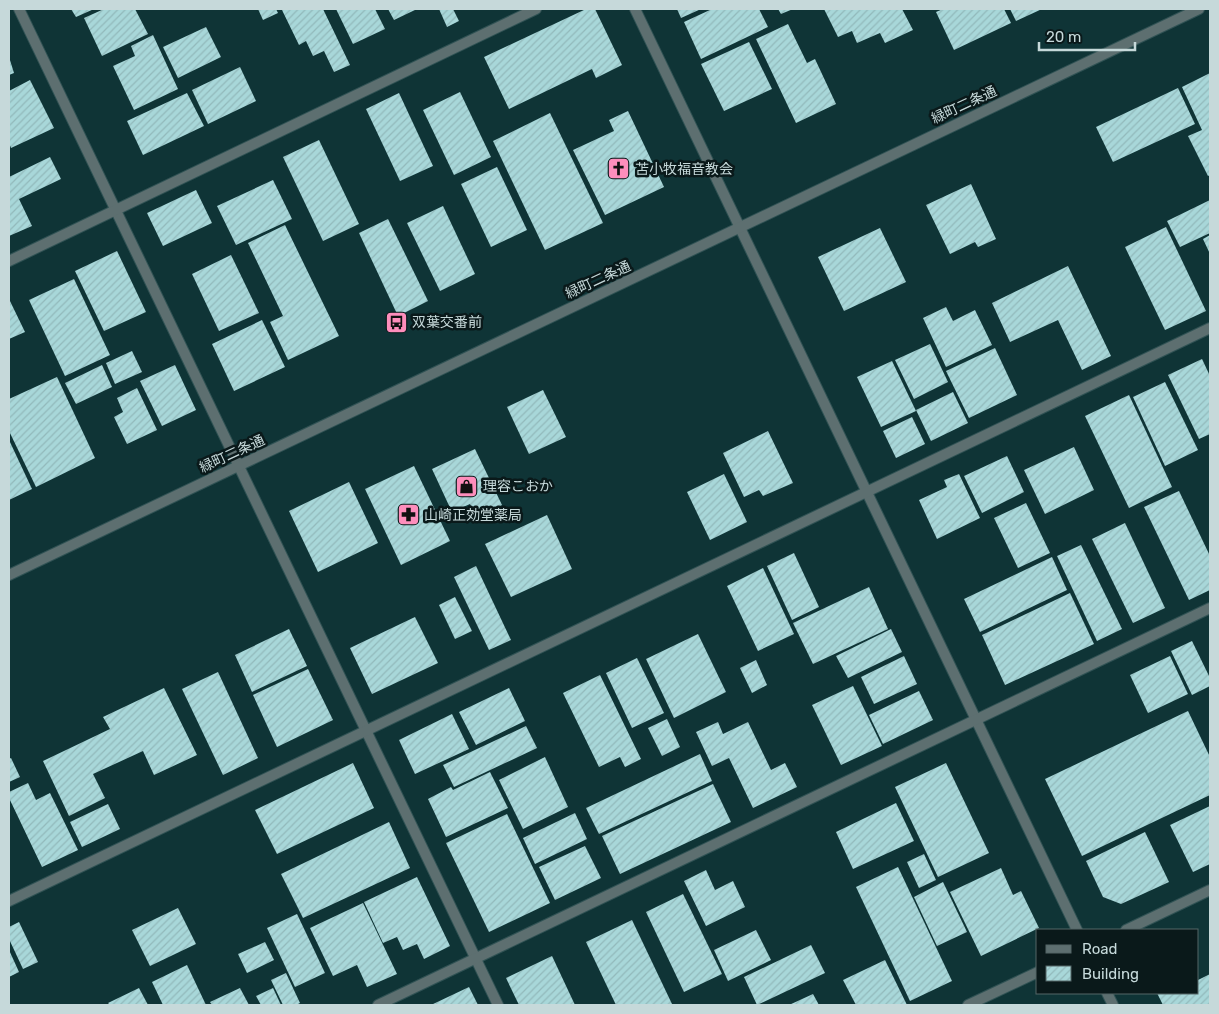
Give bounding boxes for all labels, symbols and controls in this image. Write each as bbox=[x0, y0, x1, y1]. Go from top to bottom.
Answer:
scale bar bbox=[1039, 20, 1135, 52]
text: 20 m bbox=[1046, 28, 1081, 46]
street label: 緑町二条通 bbox=[929, 83, 999, 127]
church icon: 苫小牧福音教会 bbox=[607, 157, 631, 181]
place label: 苫小牧福音教会 bbox=[635, 161, 733, 178]
street label: 緑町二条通 bbox=[563, 258, 633, 302]
bus stop icon: 双葉交番前 bbox=[384, 310, 408, 334]
place label: 双葉交番前 bbox=[412, 314, 482, 331]
street label: 緑町二条通 bbox=[197, 432, 267, 476]
shop icon: 理容こおか bbox=[455, 474, 479, 498]
place label: 理容こおか bbox=[483, 478, 553, 495]
pharmacy icon: 山崎正効堂薬局 bbox=[396, 503, 420, 527]
place label: 山崎正効堂薬局 bbox=[424, 507, 522, 524]
legend bbox=[1036, 929, 1199, 994]
text: Road bbox=[1082, 940, 1118, 958]
text: Building bbox=[1082, 965, 1139, 983]

